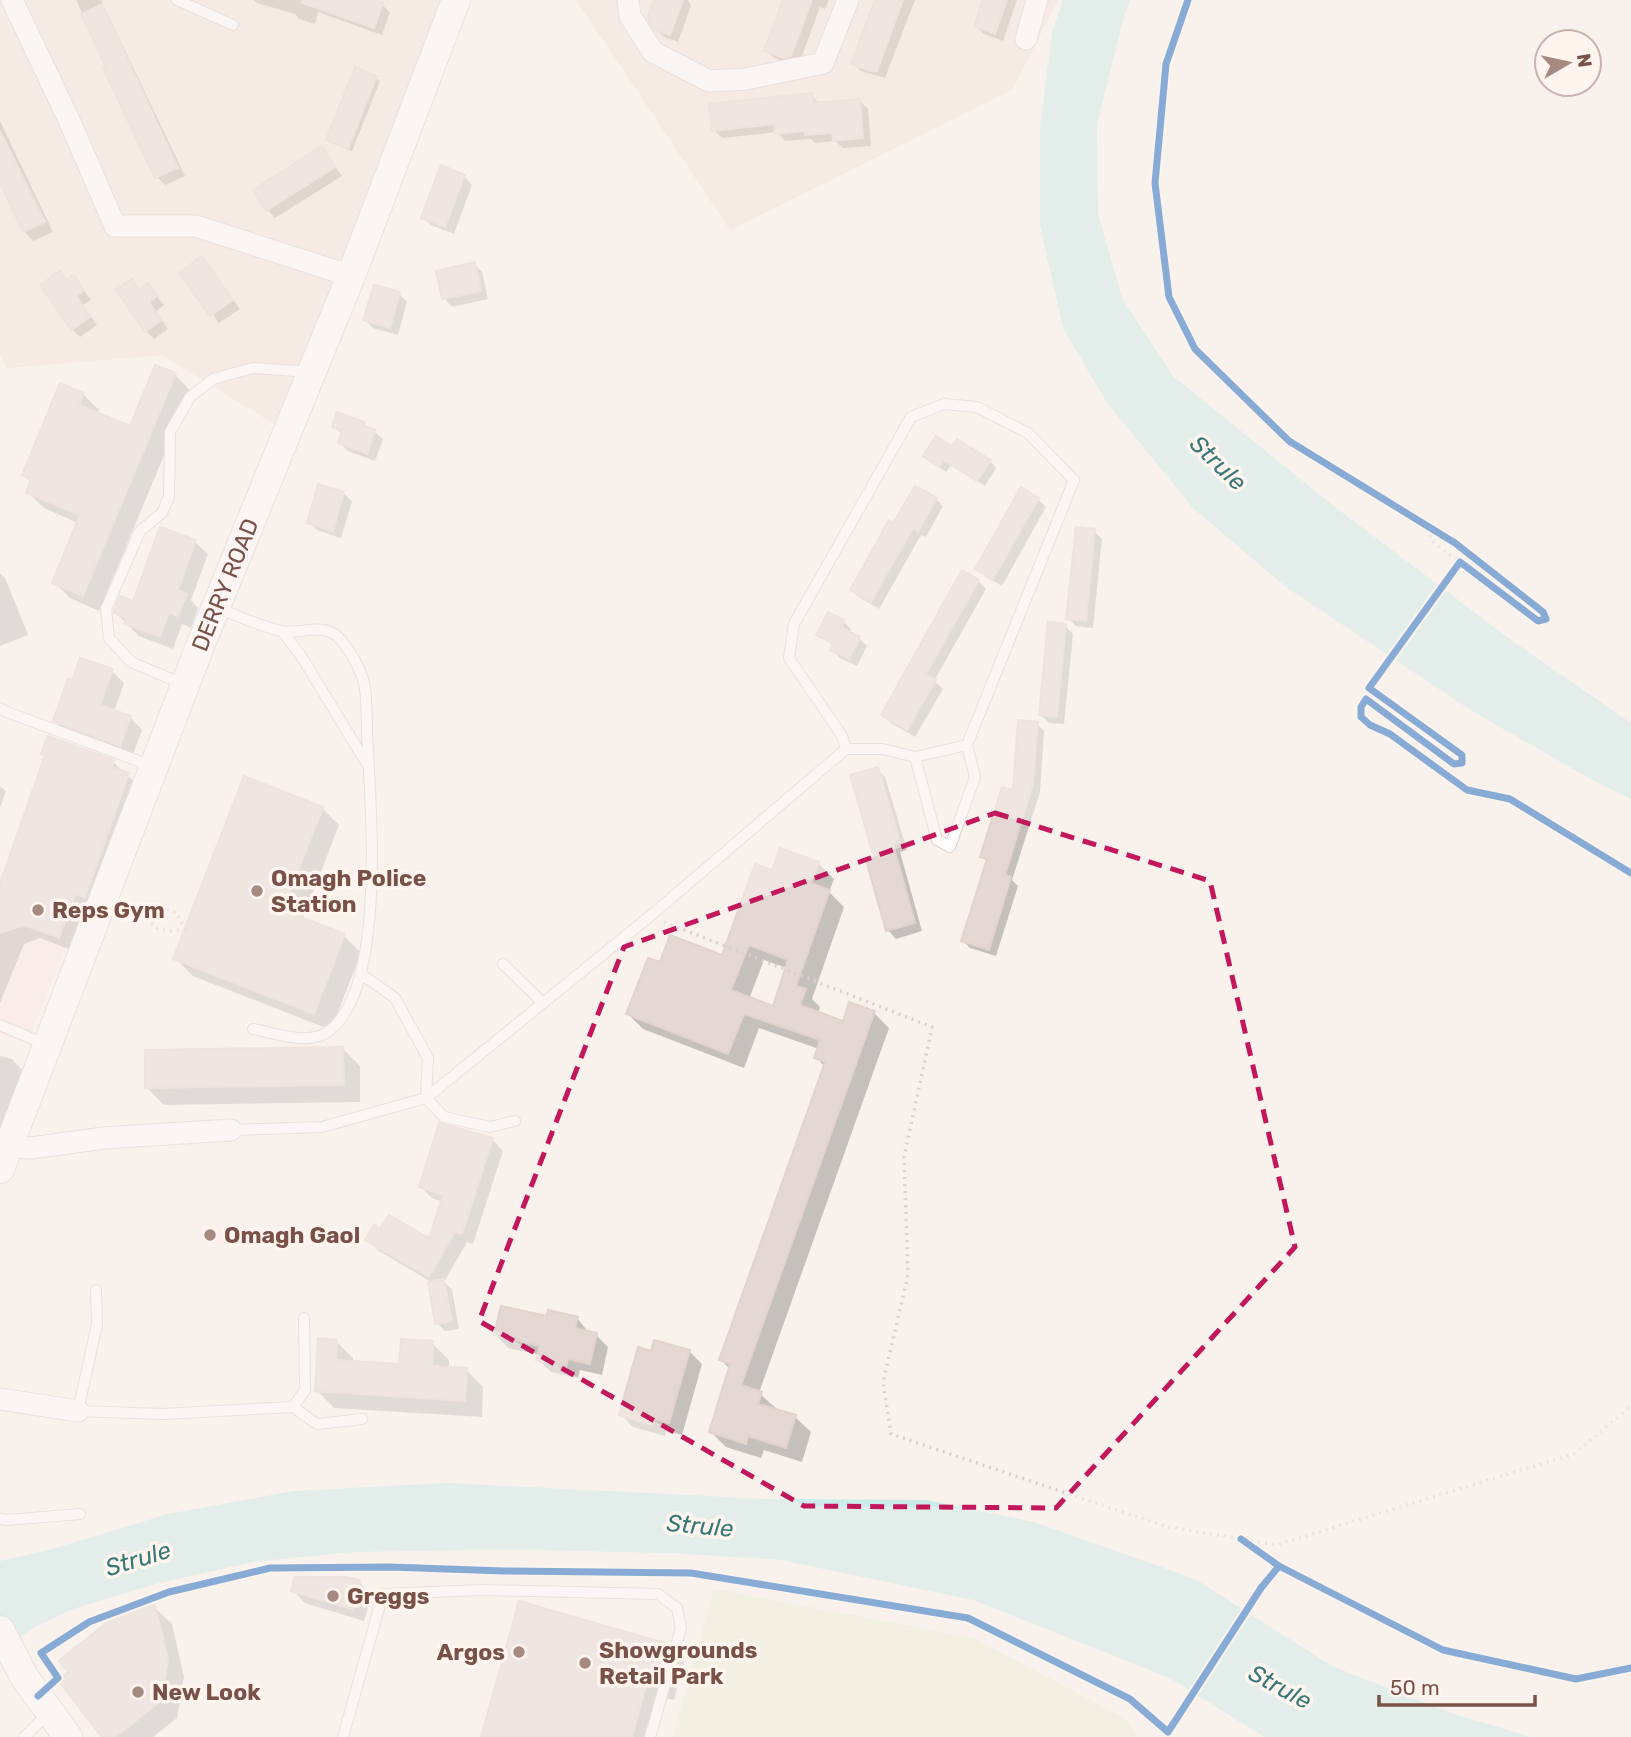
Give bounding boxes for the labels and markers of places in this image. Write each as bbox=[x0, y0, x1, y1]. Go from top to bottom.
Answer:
place label: Omagh Police Station bbox=[271, 864, 426, 918]
marker: Omagh Police Station bbox=[249, 883, 265, 899]
place label: Reps Gym bbox=[52, 896, 165, 924]
marker: Reps Gym bbox=[30, 902, 46, 918]
place label: Omagh Gaol bbox=[224, 1221, 360, 1249]
marker: Omagh Gaol bbox=[202, 1227, 218, 1243]
place label: Greggs bbox=[347, 1582, 430, 1610]
marker: Greggs bbox=[325, 1588, 341, 1604]
place label: Showgrounds Retail Park bbox=[599, 1636, 758, 1690]
place label: Argos bbox=[437, 1638, 505, 1666]
marker: Argos bbox=[511, 1644, 527, 1660]
marker: Showgrounds Retail Park bbox=[577, 1655, 593, 1671]
place label: New Look bbox=[152, 1678, 261, 1706]
marker: New Look bbox=[130, 1684, 146, 1700]

